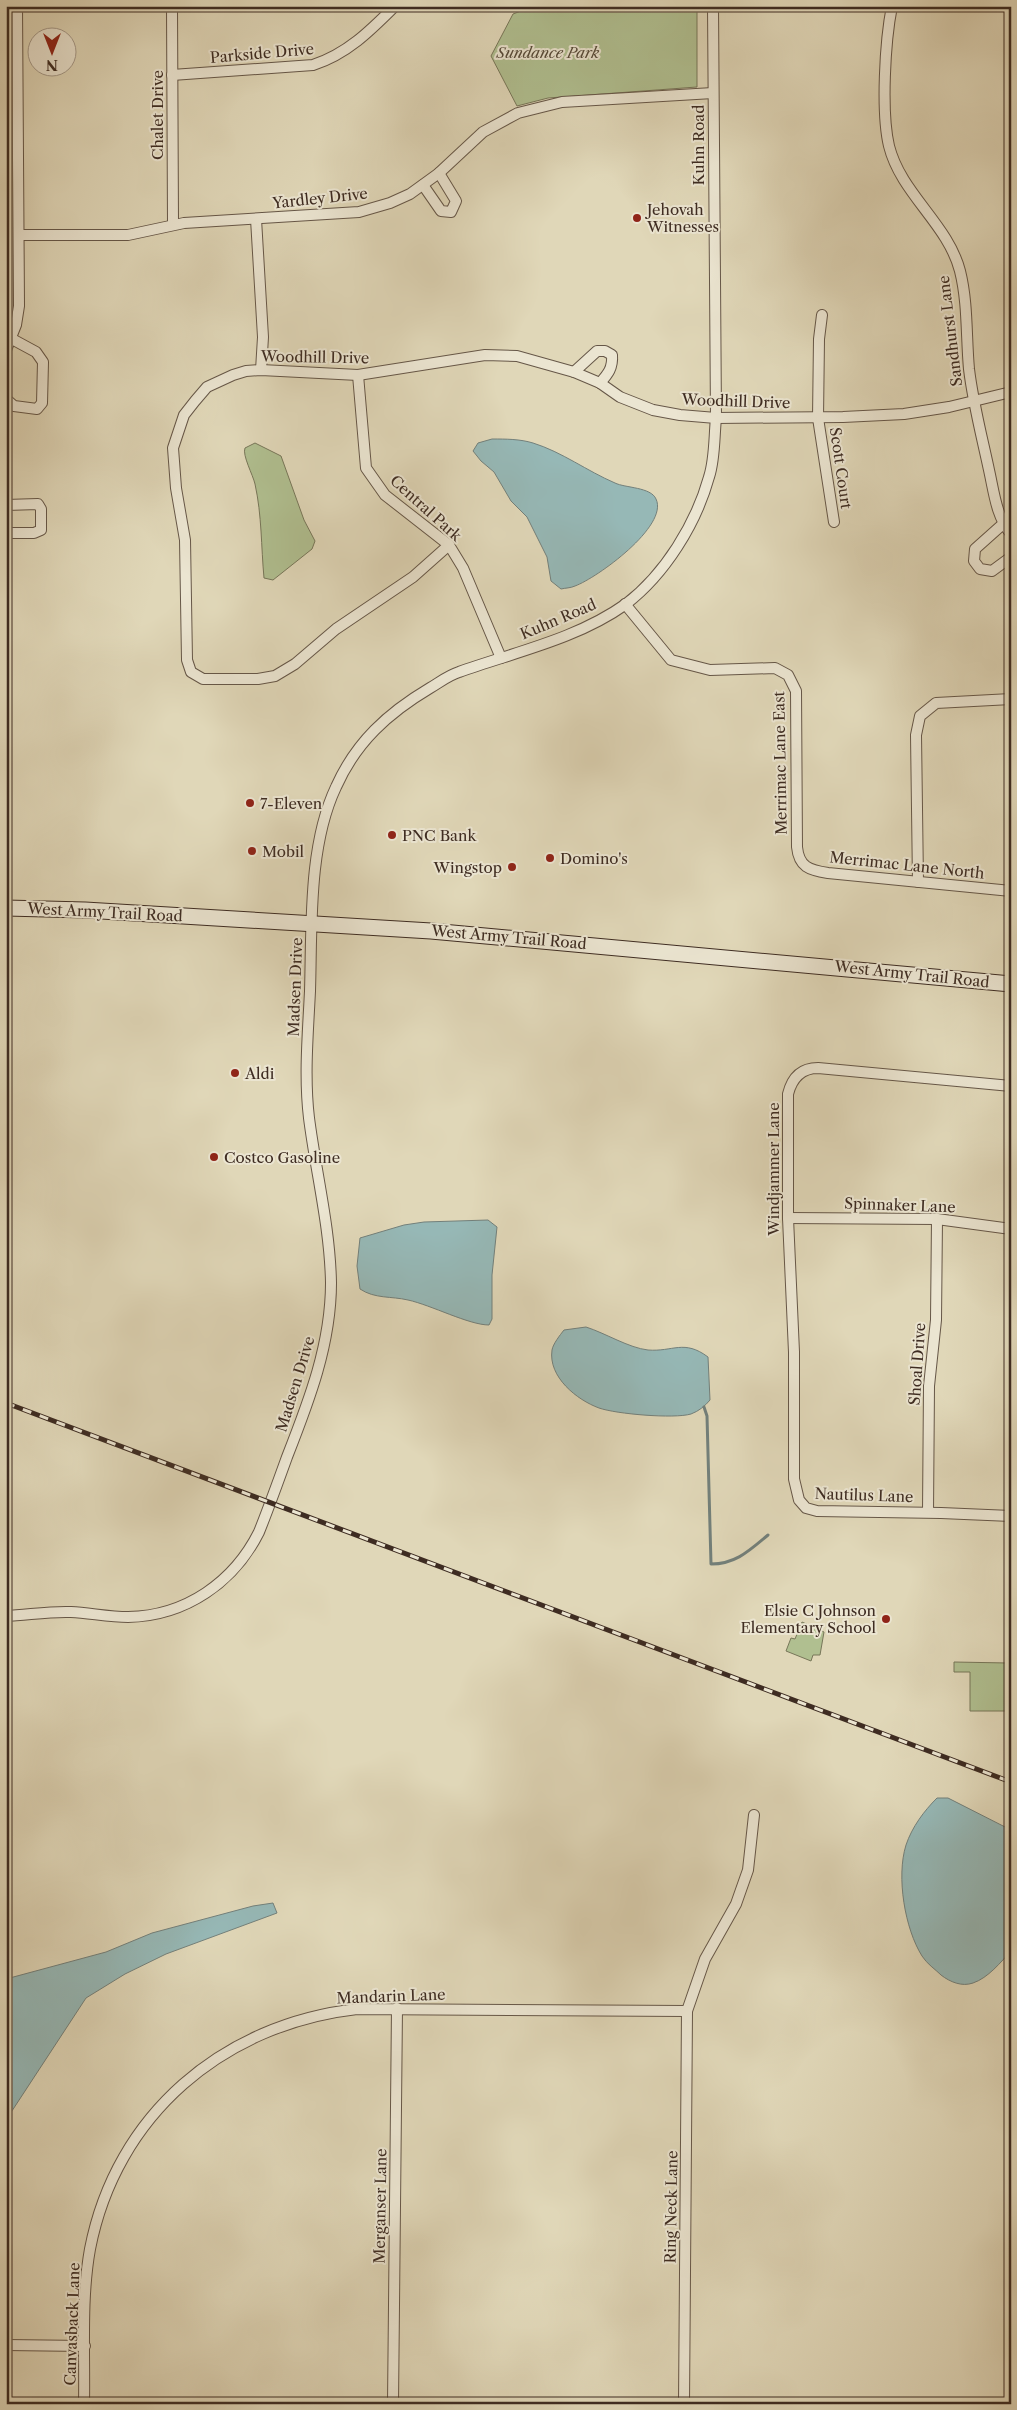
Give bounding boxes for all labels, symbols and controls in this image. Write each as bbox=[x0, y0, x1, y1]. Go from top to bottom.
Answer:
north arrow bbox=[28, 28, 78, 78]
street label: Parkside Drive bbox=[209, 39, 315, 67]
park label: Sundance Park bbox=[496, 43, 600, 62]
text: N bbox=[46, 56, 58, 74]
street label: Chalet Drive bbox=[148, 70, 167, 160]
street label: Kuhn Road bbox=[689, 105, 708, 185]
street label: Yardley Drive bbox=[270, 184, 369, 213]
place label: Jehovah Witnesses bbox=[645, 200, 719, 236]
marker: Jehovah Witnesses bbox=[631, 212, 643, 224]
street label: Sandhurst Lane bbox=[934, 274, 966, 388]
street label: Woodhill Drive bbox=[260, 347, 369, 367]
street label: Woodhill Drive bbox=[680, 390, 791, 412]
street label: Scott Court bbox=[826, 426, 856, 511]
street label: Central Park bbox=[386, 471, 467, 546]
street label: Kuhn Road bbox=[517, 594, 599, 644]
street label: Merrimac Lane East bbox=[769, 690, 791, 835]
place label: 7-Eleven bbox=[260, 794, 323, 813]
marker: 7-Eleven bbox=[244, 797, 256, 809]
place label: PNC Bank bbox=[402, 826, 477, 845]
marker: PNC Bank bbox=[386, 829, 398, 841]
place label: Mobil bbox=[262, 842, 305, 861]
marker: Mobil bbox=[246, 845, 258, 857]
street label: Merrimac Lane North bbox=[828, 847, 986, 883]
place label: Domino's bbox=[560, 849, 628, 868]
marker: Domino's bbox=[544, 852, 556, 864]
place label: Wingstop bbox=[433, 858, 502, 877]
marker: Wingstop bbox=[506, 861, 518, 873]
street label: West Army Trail Road bbox=[26, 898, 183, 926]
street label: West Army Trail Road bbox=[430, 921, 587, 953]
street label: Madsen Drive bbox=[284, 937, 306, 1037]
street label: West Army Trail Road bbox=[833, 956, 990, 992]
place label: Aldi bbox=[244, 1064, 275, 1083]
marker: Aldi bbox=[229, 1067, 241, 1079]
street label: Windjammer Lane bbox=[764, 1102, 783, 1237]
place label: Costco Gasoline bbox=[224, 1148, 340, 1167]
marker: Costco Gasoline bbox=[208, 1151, 220, 1163]
street label: Spinnaker Lane bbox=[844, 1194, 956, 1216]
street label: Shoal Drive bbox=[905, 1322, 929, 1406]
street label: Madsen Drive bbox=[271, 1334, 319, 1434]
street label: Nautilus Lane bbox=[814, 1484, 914, 1506]
place label: Elsie C Johnson Elementary School bbox=[741, 1601, 877, 1637]
marker: Elsie C Johnson Elementary School bbox=[880, 1613, 892, 1625]
street label: Mandarin Lane bbox=[336, 1985, 446, 2007]
street label: Merganser Lane bbox=[369, 2148, 391, 2264]
street label: Ring Neck Lane bbox=[661, 2150, 681, 2264]
street label: Canvasback Lane bbox=[60, 2262, 84, 2386]

